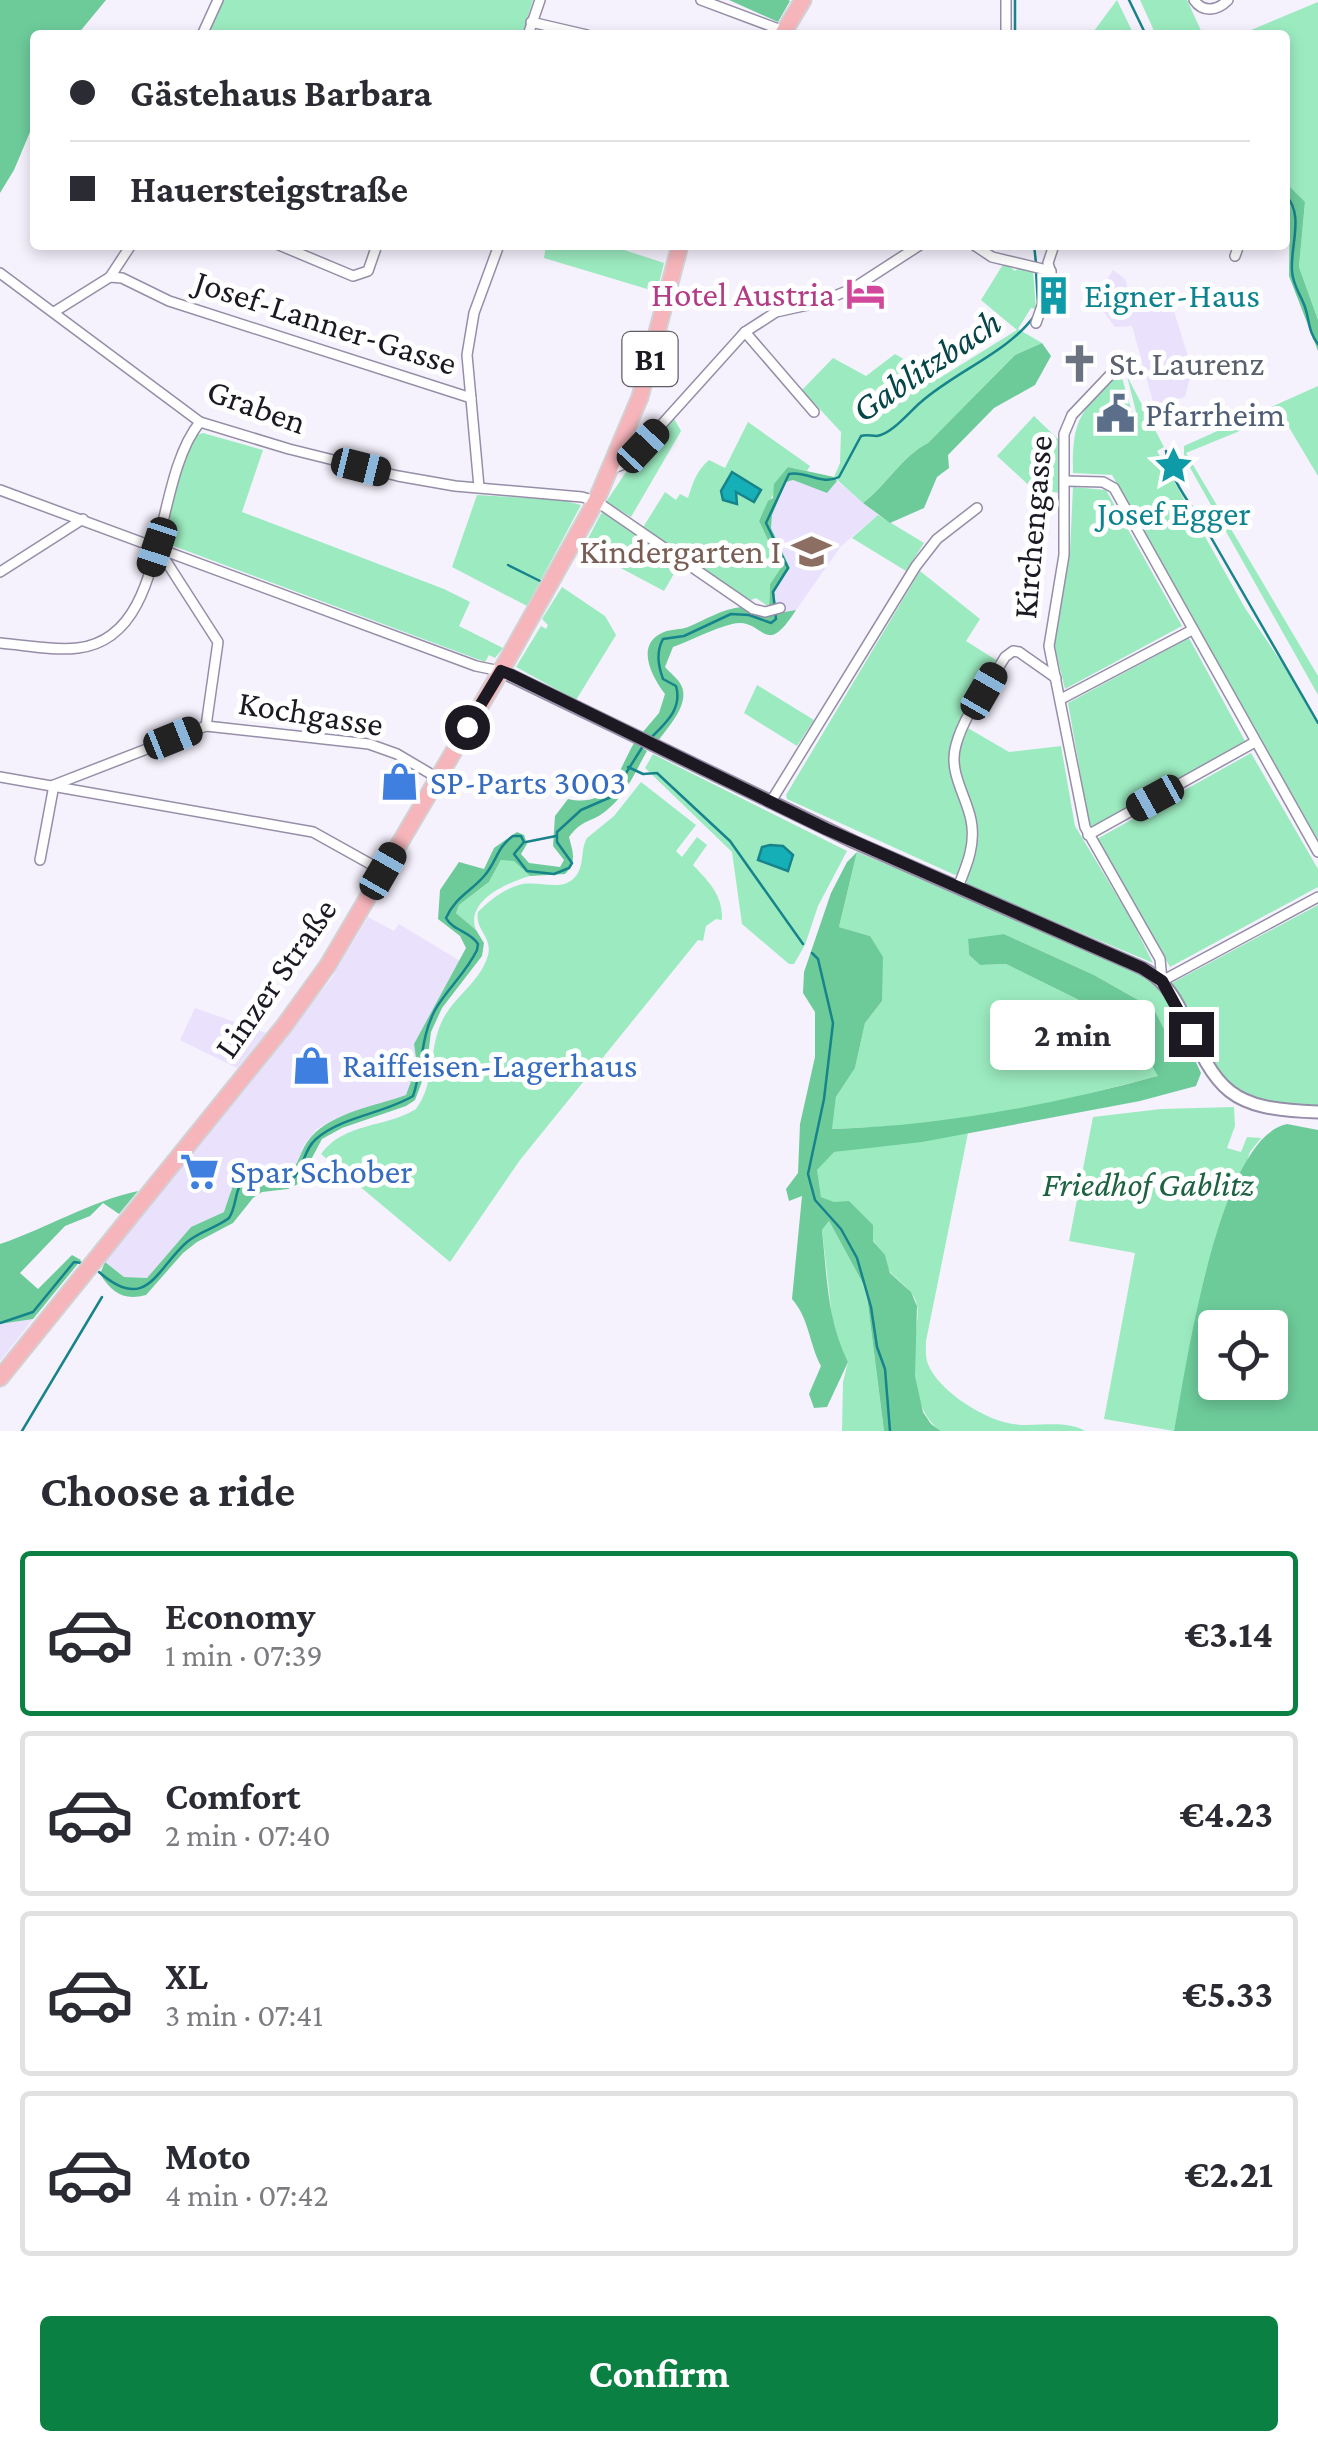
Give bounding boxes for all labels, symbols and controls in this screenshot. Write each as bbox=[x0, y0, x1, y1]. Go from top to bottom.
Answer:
text: Gästehaus Barbara bbox=[130, 72, 432, 114]
text: Hauersteigstraße bbox=[130, 168, 408, 210]
street label: Josef-Lanner-Gasse bbox=[187, 261, 462, 383]
hotel icon: Hotel Austria bbox=[844, 273, 886, 315]
building icon: Eigner-Haus bbox=[1033, 274, 1075, 316]
place label: Hotel Austria bbox=[651, 275, 835, 314]
place label: Eigner-Haus bbox=[1084, 276, 1260, 315]
water label: Gablitzbach bbox=[844, 300, 1008, 430]
road number: B1 bbox=[622, 332, 678, 386]
church icon: St. Laurenz bbox=[1058, 342, 1100, 384]
place label: St. Laurenz bbox=[1109, 344, 1264, 383]
street label: Graben bbox=[202, 371, 312, 442]
public building icon: Pfarrheim bbox=[1094, 393, 1136, 435]
place label: Pfarrheim bbox=[1145, 395, 1285, 434]
car bbox=[612, 414, 674, 478]
street label: Kirchengasse bbox=[1005, 434, 1060, 620]
car bbox=[328, 445, 394, 489]
place icon: Josef Egger bbox=[1153, 445, 1195, 487]
place label: Josef Egger bbox=[1094, 494, 1251, 533]
car bbox=[133, 514, 181, 580]
school or university icon: Kindergarten I bbox=[790, 530, 832, 572]
place label: Kindergarten I bbox=[579, 532, 781, 571]
car bbox=[956, 658, 1012, 724]
street label: Kochgasse bbox=[236, 683, 386, 744]
route start bbox=[445, 705, 490, 750]
car bbox=[140, 713, 206, 763]
shop icon: SP-Parts 3003 bbox=[379, 761, 421, 803]
place label: SP-Parts 3003 bbox=[430, 763, 626, 802]
car bbox=[1121, 770, 1189, 826]
car bbox=[355, 838, 411, 904]
street label: Linzer Straße bbox=[206, 891, 345, 1065]
callout: 2 min bbox=[991, 999, 1156, 1069]
route end bbox=[1169, 1012, 1214, 1057]
text: 2 min bbox=[1034, 1017, 1111, 1053]
shop icon: Raiffeisen-Lagerhaus bbox=[291, 1044, 333, 1086]
place label: Raiffeisen-Lagerhaus bbox=[342, 1046, 638, 1085]
supermarket icon: Spar Schober bbox=[179, 1150, 221, 1192]
place label: Spar Schober bbox=[230, 1152, 413, 1191]
park label: Friedhof Gablitz bbox=[1042, 1165, 1255, 1204]
map controls bbox=[1198, 1310, 1288, 1400]
button: locate bbox=[1198, 1310, 1288, 1400]
text: Choose a ride bbox=[40, 1466, 295, 1516]
icon: car bbox=[45, 1589, 135, 1679]
text: Economy bbox=[165, 1595, 315, 1637]
text: €3.14 bbox=[1184, 1613, 1273, 1655]
text: 1 min · 07:39 bbox=[165, 1637, 323, 1673]
icon: car bbox=[45, 1769, 135, 1859]
text: Comfort bbox=[165, 1775, 301, 1817]
text: €4.23 bbox=[1179, 1793, 1273, 1835]
text: 2 min · 07:40 bbox=[165, 1817, 331, 1853]
icon: car bbox=[45, 1949, 135, 2039]
text: XL bbox=[165, 1955, 208, 1997]
text: €5.33 bbox=[1182, 1973, 1273, 2015]
text: 3 min · 07:41 bbox=[165, 1997, 323, 2033]
icon: car bbox=[45, 2129, 135, 2219]
text: Moto bbox=[165, 2135, 251, 2177]
text: €2.21 bbox=[1185, 2153, 1273, 2195]
text: 4 min · 07:42 bbox=[165, 2177, 329, 2213]
button: Confirm bbox=[40, 2316, 1278, 2431]

